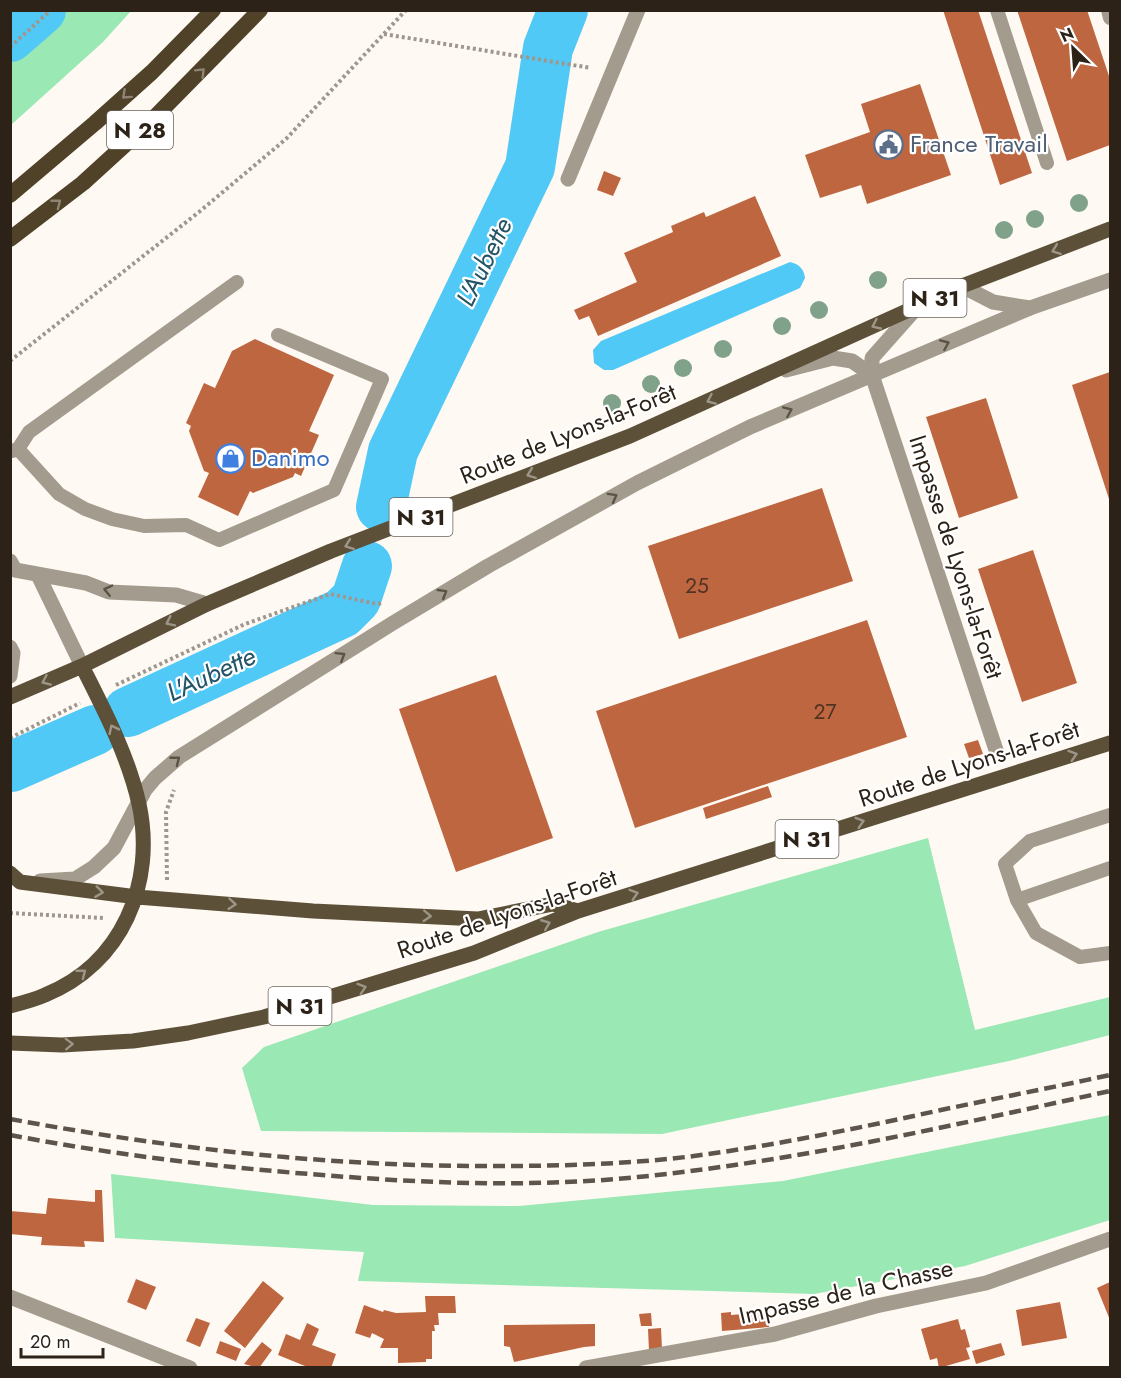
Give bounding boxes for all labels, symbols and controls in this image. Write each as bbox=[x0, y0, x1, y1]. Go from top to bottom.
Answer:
north arrow bbox=[1043, 18, 1103, 78]
text: N bbox=[1056, 22, 1077, 48]
one-way arrow bbox=[193, 68, 204, 79]
one-way arrow bbox=[123, 88, 133, 99]
road number: N 28 bbox=[107, 111, 173, 149]
place label: France Travail bbox=[910, 126, 1048, 161]
public building icon: France Travail bbox=[873, 128, 905, 160]
one-way arrow bbox=[50, 200, 61, 211]
water label: L'Aubette bbox=[446, 211, 522, 313]
one-way arrow bbox=[1051, 243, 1062, 255]
road number: N 31 bbox=[904, 279, 966, 317]
one-way arrow bbox=[871, 318, 882, 330]
one-way arrow bbox=[939, 339, 950, 351]
street label: Route de Lyons-la-Forêt bbox=[454, 374, 681, 493]
one-way arrow bbox=[706, 392, 717, 404]
one-way arrow bbox=[781, 406, 792, 418]
street label: Impasse de Lyons-la-Forêt bbox=[900, 430, 1013, 684]
place label: Danimo bbox=[251, 440, 330, 475]
shop icon: Danimo bbox=[214, 442, 246, 474]
one-way arrow bbox=[526, 467, 536, 480]
one-way arrow bbox=[606, 493, 617, 504]
road number: N 31 bbox=[390, 498, 452, 536]
one-way arrow bbox=[344, 537, 355, 550]
house number: 25 bbox=[685, 571, 709, 601]
one-way arrow bbox=[103, 584, 113, 597]
one-way arrow bbox=[437, 588, 447, 600]
one-way arrow bbox=[165, 615, 176, 626]
water label: L'Aubette bbox=[160, 637, 262, 711]
one-way arrow bbox=[335, 651, 345, 663]
one-way arrow bbox=[42, 674, 53, 686]
house number: 27 bbox=[814, 697, 836, 727]
street label: Route de Lyons-la-Forêt bbox=[854, 711, 1084, 816]
one-way arrow bbox=[108, 725, 120, 736]
one-way arrow bbox=[1067, 750, 1078, 762]
one-way arrow bbox=[170, 757, 181, 768]
one-way arrow bbox=[854, 817, 865, 829]
road number: N 31 bbox=[776, 820, 838, 858]
street label: Route de Lyons-la-Forêt bbox=[392, 859, 622, 968]
one-way arrow bbox=[95, 885, 104, 898]
one-way arrow bbox=[628, 888, 639, 901]
one-way arrow bbox=[227, 898, 236, 911]
one-way arrow bbox=[422, 910, 431, 923]
one-way arrow bbox=[540, 919, 551, 931]
one-way arrow bbox=[75, 970, 86, 981]
one-way arrow bbox=[356, 983, 367, 995]
road number: N 31 bbox=[268, 987, 332, 1025]
one-way arrow bbox=[64, 1038, 73, 1050]
street label: Impasse de la Chasse bbox=[735, 1250, 956, 1333]
scale bar bbox=[21, 1321, 104, 1359]
text: 20 m bbox=[30, 1329, 70, 1355]

